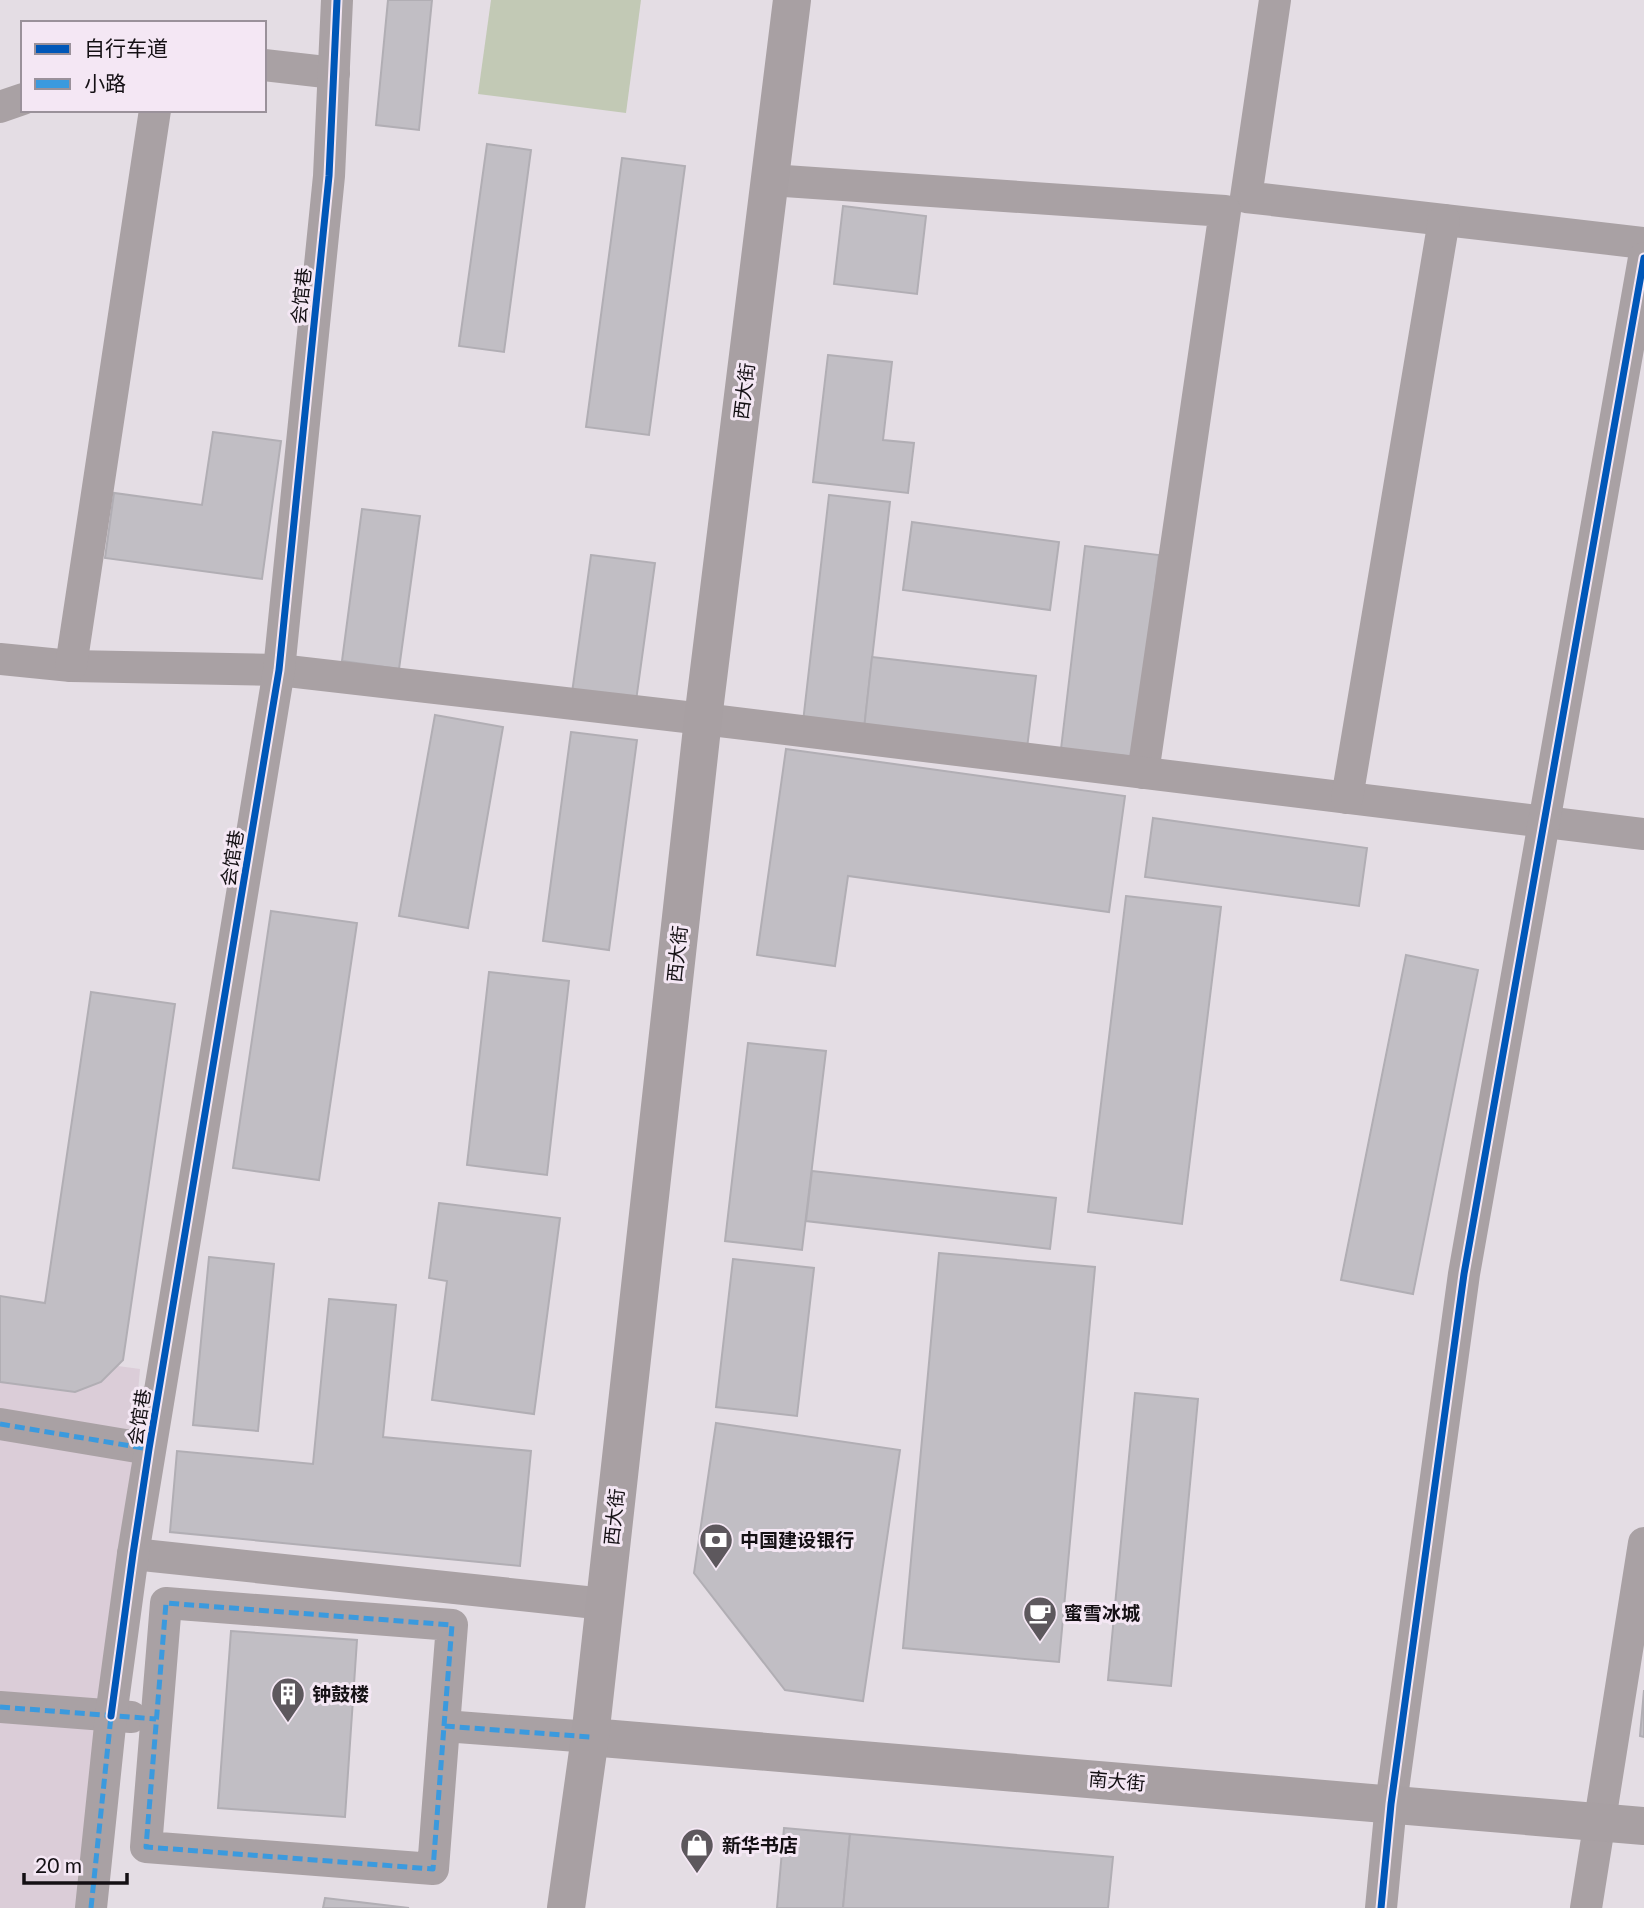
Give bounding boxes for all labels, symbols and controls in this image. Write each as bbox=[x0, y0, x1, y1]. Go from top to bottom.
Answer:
legend bbox=[21, 21, 266, 112]
text: 自行车道 bbox=[84, 35, 168, 60]
text: 小路 bbox=[84, 70, 126, 95]
street label: 会馆巷 bbox=[286, 266, 315, 326]
street label: 西大街 bbox=[729, 361, 758, 421]
street label: 会馆巷 bbox=[216, 828, 247, 888]
street label: 西大街 bbox=[662, 924, 691, 984]
street label: 会馆巷 bbox=[123, 1387, 154, 1447]
street label: 西大街 bbox=[599, 1487, 628, 1547]
bank icon: 中国建设银行 bbox=[697, 1521, 735, 1570]
place label: 中国建设银行 bbox=[740, 1528, 854, 1551]
cafe icon: 蜜雪冰城 bbox=[1021, 1594, 1059, 1643]
place label: 蜜雪冰城 bbox=[1064, 1601, 1140, 1624]
building icon: 钟鼓楼 bbox=[269, 1675, 307, 1724]
place label: 钟鼓楼 bbox=[312, 1682, 369, 1705]
street label: 南大街 bbox=[1088, 1767, 1146, 1794]
shop icon: 新华书店 bbox=[678, 1826, 716, 1875]
place label: 新华书店 bbox=[722, 1833, 798, 1856]
scale bar bbox=[24, 1842, 128, 1886]
text: 20 m bbox=[35, 1852, 82, 1877]

